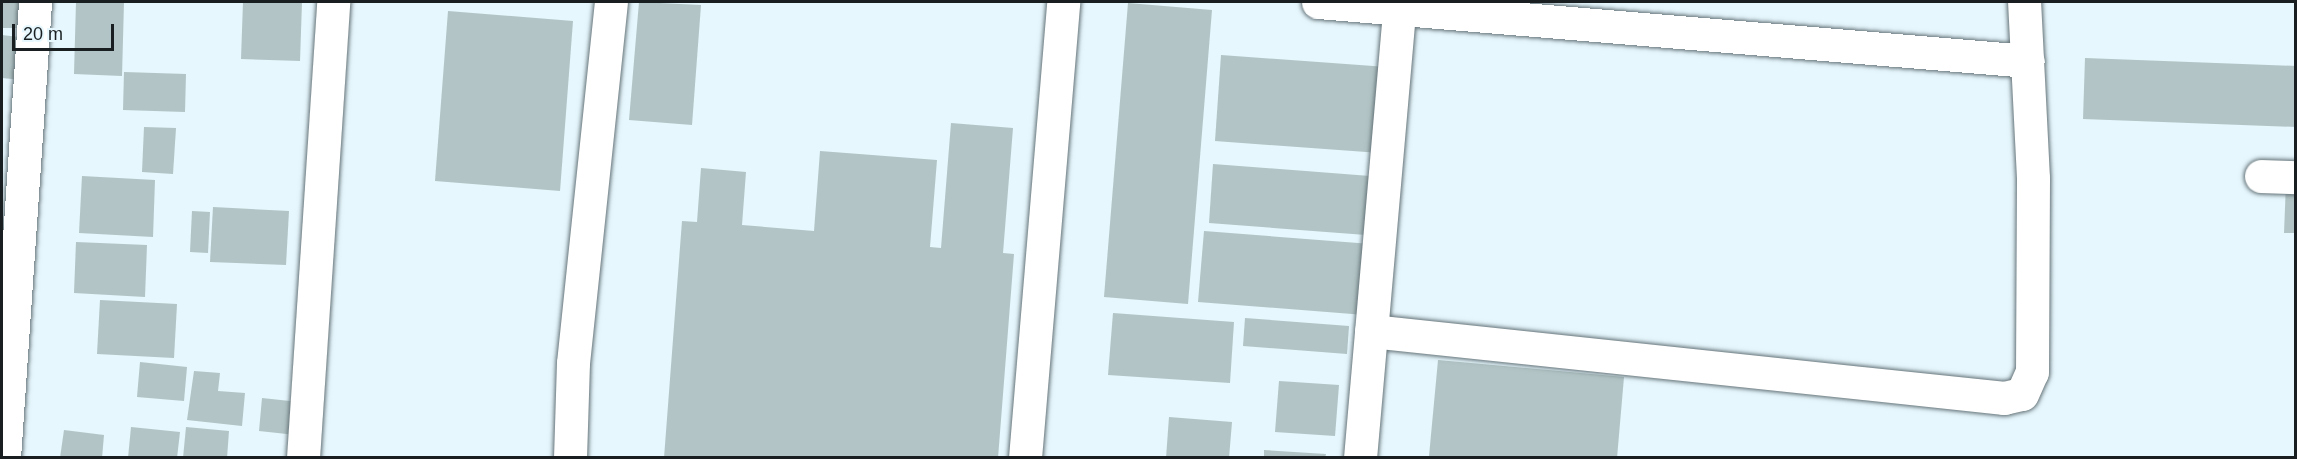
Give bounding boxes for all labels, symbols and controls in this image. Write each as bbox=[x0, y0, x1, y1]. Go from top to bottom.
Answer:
scale bar bbox=[15, 12, 117, 50]
text: 20 m bbox=[23, 24, 63, 44]

